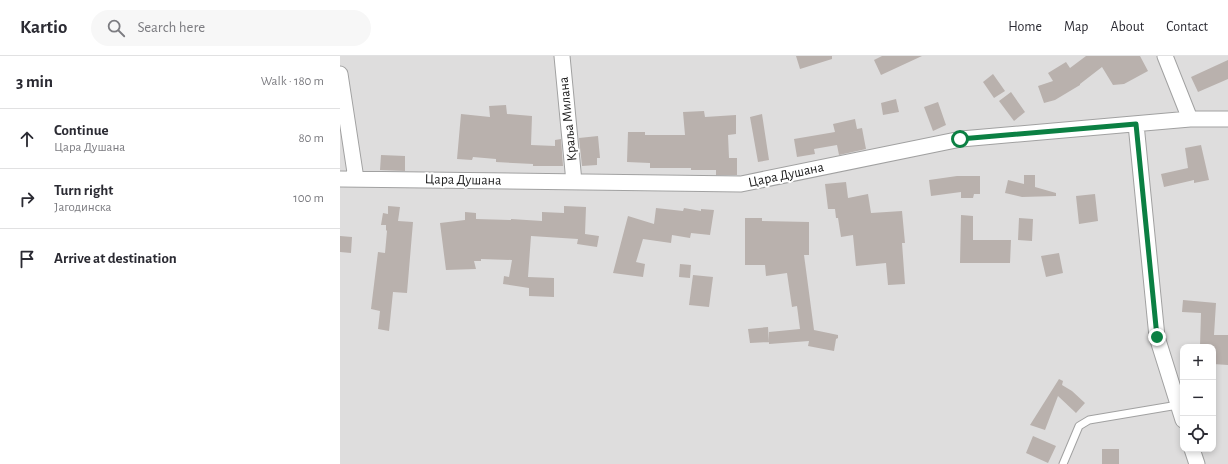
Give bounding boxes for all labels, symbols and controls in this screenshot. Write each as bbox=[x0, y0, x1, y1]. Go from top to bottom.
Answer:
search box bbox=[91, 10, 371, 46]
icon: search bbox=[105, 17, 127, 39]
text: Kartio bbox=[20, 18, 67, 37]
text: Search here bbox=[137, 20, 205, 35]
text: Home bbox=[1008, 20, 1042, 34]
text: Map bbox=[1064, 20, 1088, 34]
text: About bbox=[1110, 20, 1144, 34]
text: Contact bbox=[1166, 20, 1208, 34]
text: 3 min bbox=[16, 73, 53, 90]
text: Walk · 180 m bbox=[261, 75, 324, 88]
street label: Краља Милана bbox=[557, 76, 579, 162]
text: Continue bbox=[54, 123, 109, 138]
icon: ahead bbox=[16, 128, 38, 150]
route start bbox=[951, 130, 969, 148]
text: 80 m bbox=[298, 132, 324, 145]
text: Цара Душана bbox=[54, 141, 125, 154]
street label: Цара Душана bbox=[747, 160, 826, 190]
street label: Цара Душана bbox=[424, 172, 502, 188]
text: Turn right bbox=[54, 183, 113, 198]
icon: right bbox=[16, 188, 38, 210]
text: 100 m bbox=[293, 192, 324, 205]
text: Јагодинска bbox=[54, 201, 112, 214]
icon: arrive bbox=[16, 248, 38, 270]
text: Arrive at destination bbox=[54, 251, 177, 266]
route end bbox=[1148, 328, 1166, 346]
map controls bbox=[1180, 344, 1216, 452]
button: + bbox=[1180, 344, 1216, 380]
button: − bbox=[1180, 380, 1216, 416]
button: locate bbox=[1180, 416, 1216, 452]

